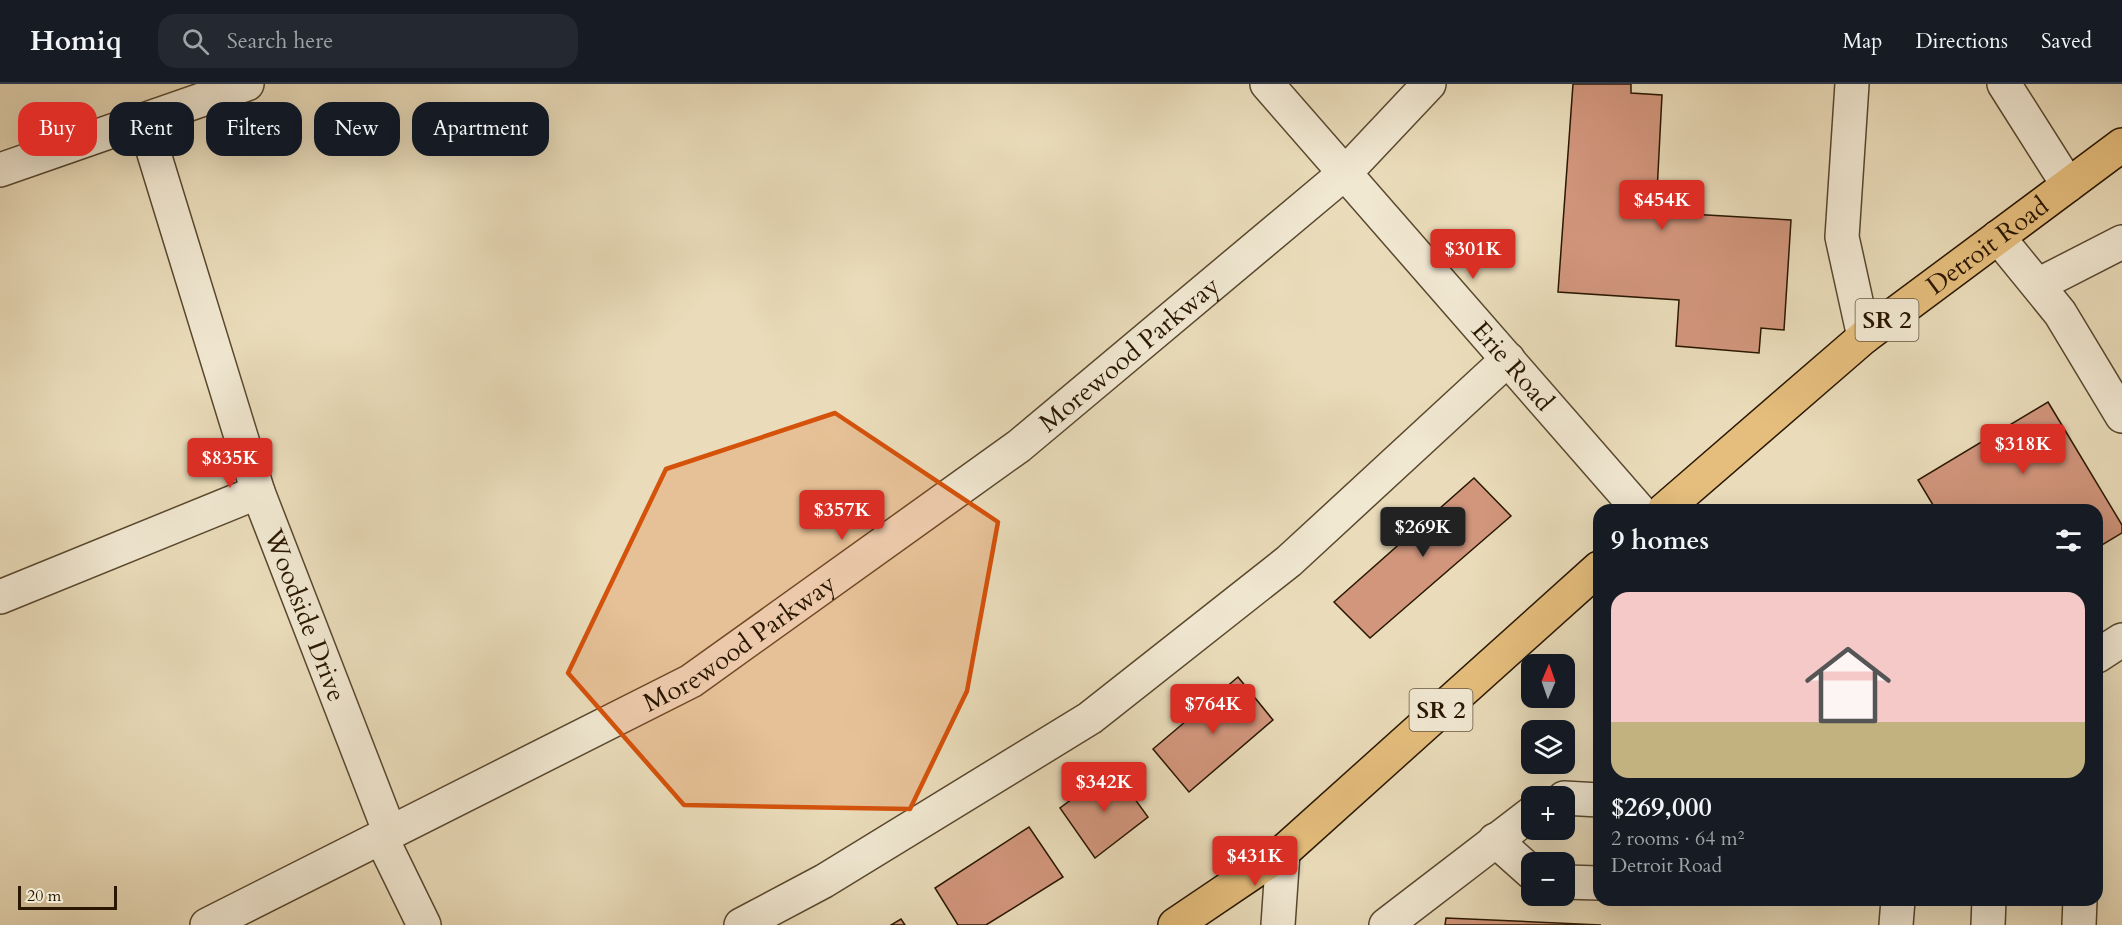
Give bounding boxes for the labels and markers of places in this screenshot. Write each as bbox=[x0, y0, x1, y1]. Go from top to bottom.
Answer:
pin: $454K bbox=[1620, 180, 1704, 231]
pin: $301K bbox=[1431, 229, 1515, 280]
pin: $318K bbox=[1981, 424, 2065, 475]
pin: $835K bbox=[188, 438, 272, 489]
pin: $357K bbox=[800, 490, 884, 541]
pin: $269K bbox=[1381, 507, 1465, 558]
pin: $764K bbox=[1171, 684, 1255, 735]
pin: $342K bbox=[1062, 762, 1146, 813]
pin: $431K bbox=[1213, 836, 1297, 887]

